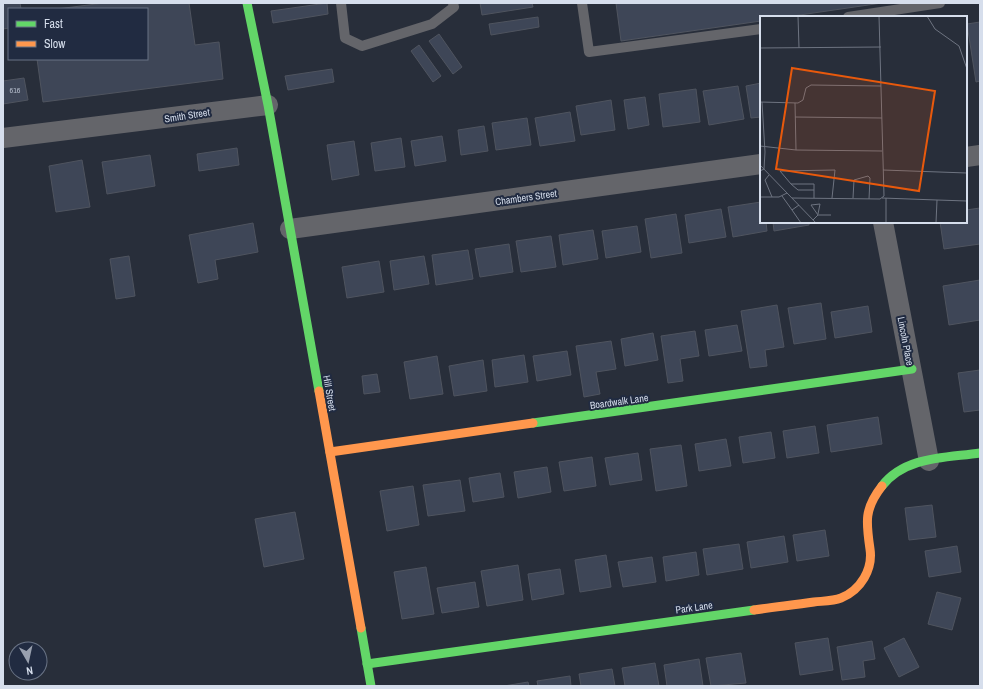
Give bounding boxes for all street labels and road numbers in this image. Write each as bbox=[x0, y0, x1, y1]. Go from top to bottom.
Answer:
street label: Smith Street bbox=[164, 105, 211, 125]
street label: Chambers Street bbox=[494, 187, 558, 208]
street label: Lincoln Place bbox=[894, 316, 917, 367]
street label: Hill Street bbox=[320, 374, 339, 413]
street label: Boardwalk Lane bbox=[589, 391, 650, 412]
street label: Park Lane bbox=[675, 598, 714, 617]

